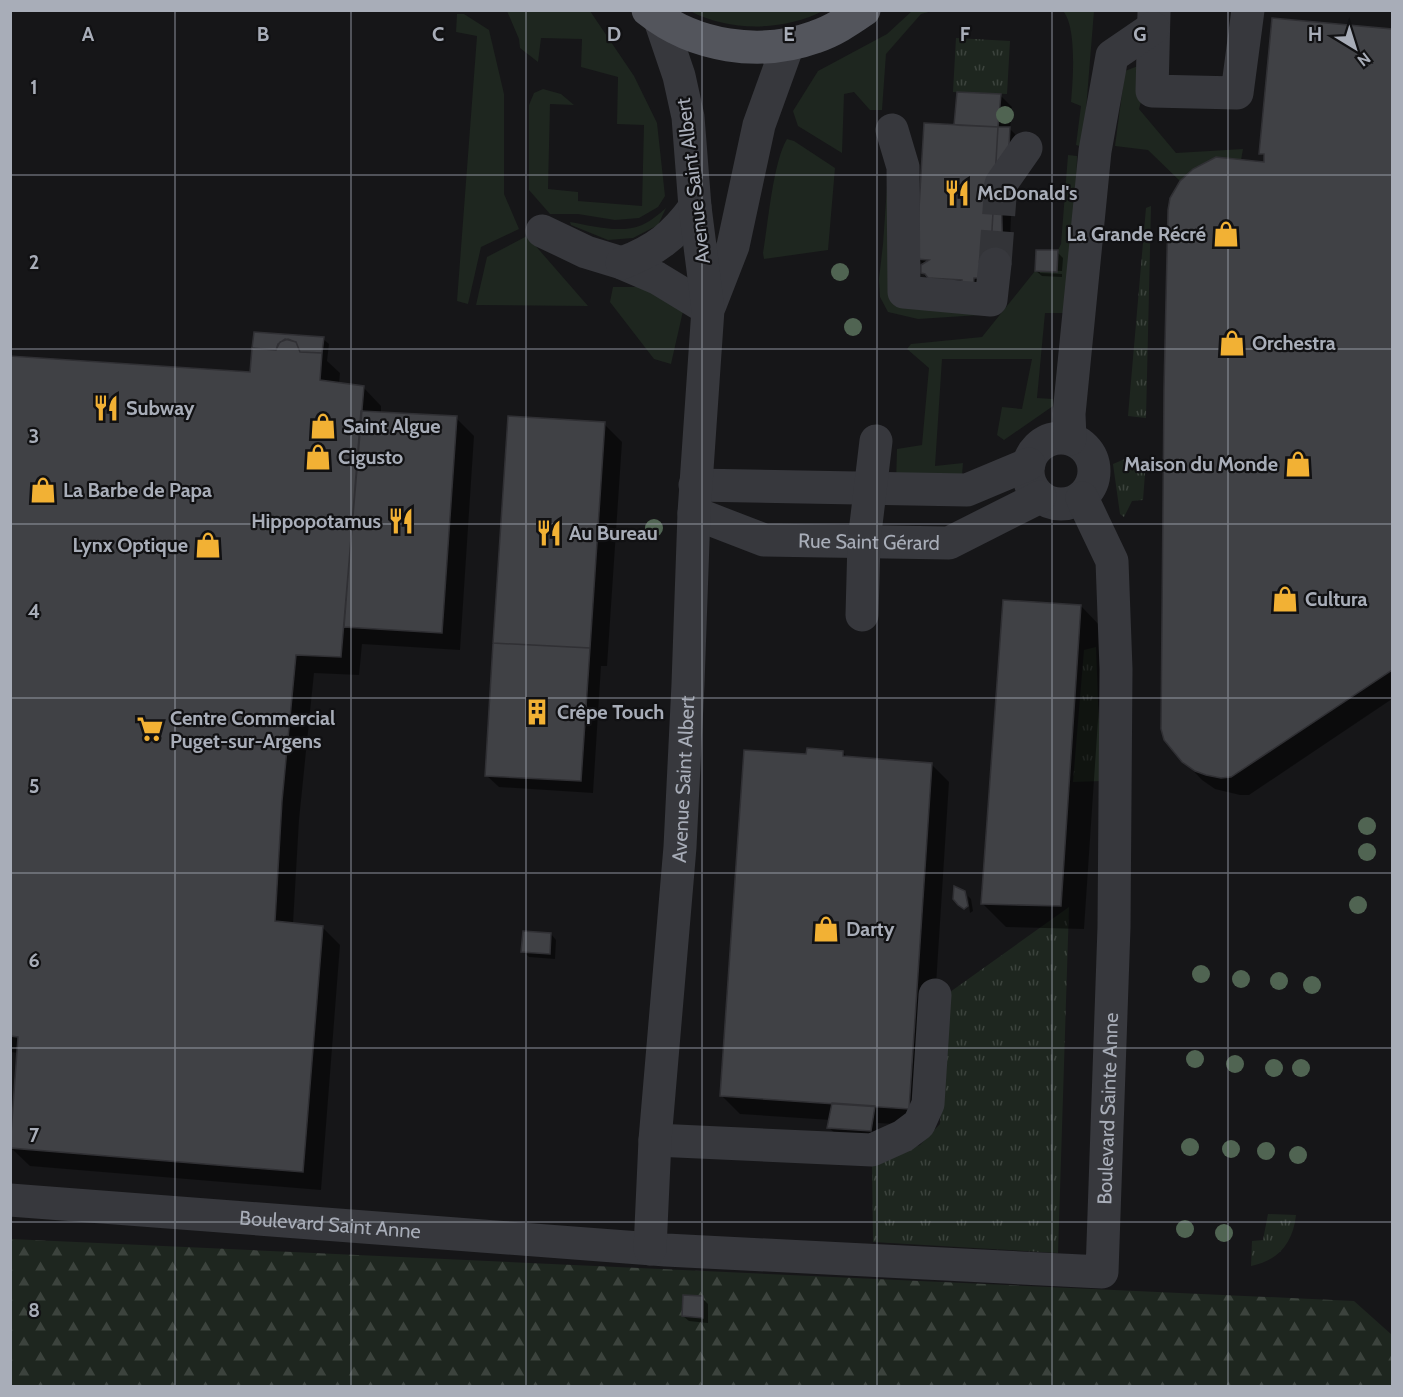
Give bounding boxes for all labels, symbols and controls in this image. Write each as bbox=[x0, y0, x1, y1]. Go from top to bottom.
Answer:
north arrow bbox=[1325, 18, 1385, 78]
text: A bbox=[82, 22, 95, 46]
text: B bbox=[257, 22, 269, 46]
text: C bbox=[432, 22, 444, 46]
text: D bbox=[607, 22, 621, 46]
text: E bbox=[783, 22, 795, 46]
text: F bbox=[960, 22, 971, 46]
text: G bbox=[1133, 22, 1147, 46]
text: H bbox=[1308, 22, 1322, 46]
text: N bbox=[1354, 48, 1374, 70]
text: 1 bbox=[30, 75, 38, 99]
street label: Avenue Saint Albert bbox=[671, 96, 715, 265]
restaurant icon: McDonald's bbox=[942, 178, 972, 208]
place label: McDonald's bbox=[977, 181, 1078, 205]
shop icon: La Grande Récré bbox=[1211, 219, 1241, 249]
place label: La Grande Récré bbox=[1066, 222, 1206, 246]
text: 2 bbox=[29, 250, 39, 274]
shop icon: Orchestra bbox=[1217, 328, 1247, 358]
place label: Orchestra bbox=[1252, 331, 1336, 355]
restaurant icon: Subway bbox=[91, 393, 121, 423]
place label: Subway bbox=[126, 396, 195, 420]
shop icon: Saint Algue bbox=[308, 411, 338, 441]
place label: Saint Algue bbox=[343, 414, 441, 438]
text: 3 bbox=[29, 424, 39, 448]
shop icon: Cigusto bbox=[303, 442, 333, 472]
place label: Cigusto bbox=[338, 445, 403, 469]
shop icon: Maison du Monde bbox=[1283, 449, 1313, 479]
place label: Maison du Monde bbox=[1124, 452, 1278, 476]
shop icon: La Barbe de Papa bbox=[28, 475, 58, 505]
place label: La Barbe de Papa bbox=[63, 478, 212, 502]
restaurant icon: Hippopotamus bbox=[386, 506, 416, 536]
place label: Hippopotamus bbox=[251, 509, 381, 533]
restaurant icon: Au Bureau bbox=[534, 518, 564, 548]
place label: Au Bureau bbox=[569, 521, 658, 545]
street label: Rue Saint Gérard bbox=[798, 529, 940, 555]
shop icon: Lynx Optique bbox=[193, 530, 223, 560]
place label: Lynx Optique bbox=[72, 533, 188, 557]
shop icon: Cultura bbox=[1270, 584, 1300, 614]
place label: Cultura bbox=[1305, 587, 1368, 611]
text: 4 bbox=[28, 599, 40, 623]
street label: Avenue Saint Albert bbox=[667, 695, 699, 864]
building icon: Crêpe Touch bbox=[522, 697, 552, 727]
place label: Crêpe Touch bbox=[557, 700, 664, 724]
place label: Centre Commercial Puget-sur-Argens bbox=[170, 706, 335, 753]
supermarket icon: Centre Commercial Puget-sur-Argens bbox=[135, 714, 165, 744]
text: 5 bbox=[29, 774, 39, 798]
shop icon: Darty bbox=[811, 914, 841, 944]
place label: Darty bbox=[846, 917, 895, 941]
text: 6 bbox=[28, 948, 40, 972]
street label: Boulevard Sainte Anne bbox=[1092, 1012, 1123, 1205]
text: 7 bbox=[29, 1123, 40, 1147]
street label: Boulevard Saint Anne bbox=[238, 1206, 422, 1243]
text: 8 bbox=[28, 1298, 40, 1322]

